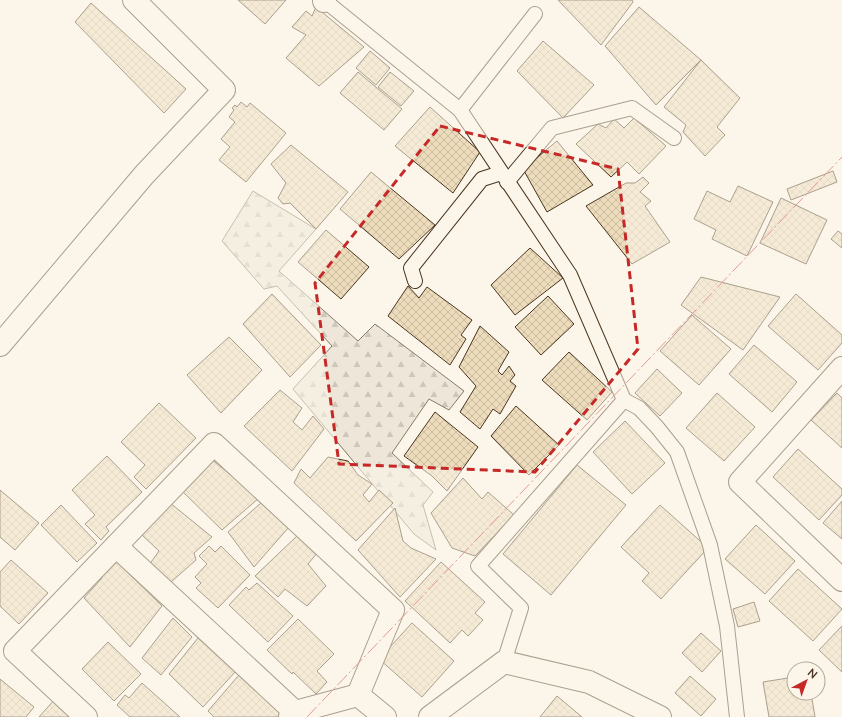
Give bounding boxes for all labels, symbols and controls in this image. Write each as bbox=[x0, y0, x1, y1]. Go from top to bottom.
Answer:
north arrow bbox=[786, 661, 826, 701]
text: N bbox=[805, 665, 820, 681]

